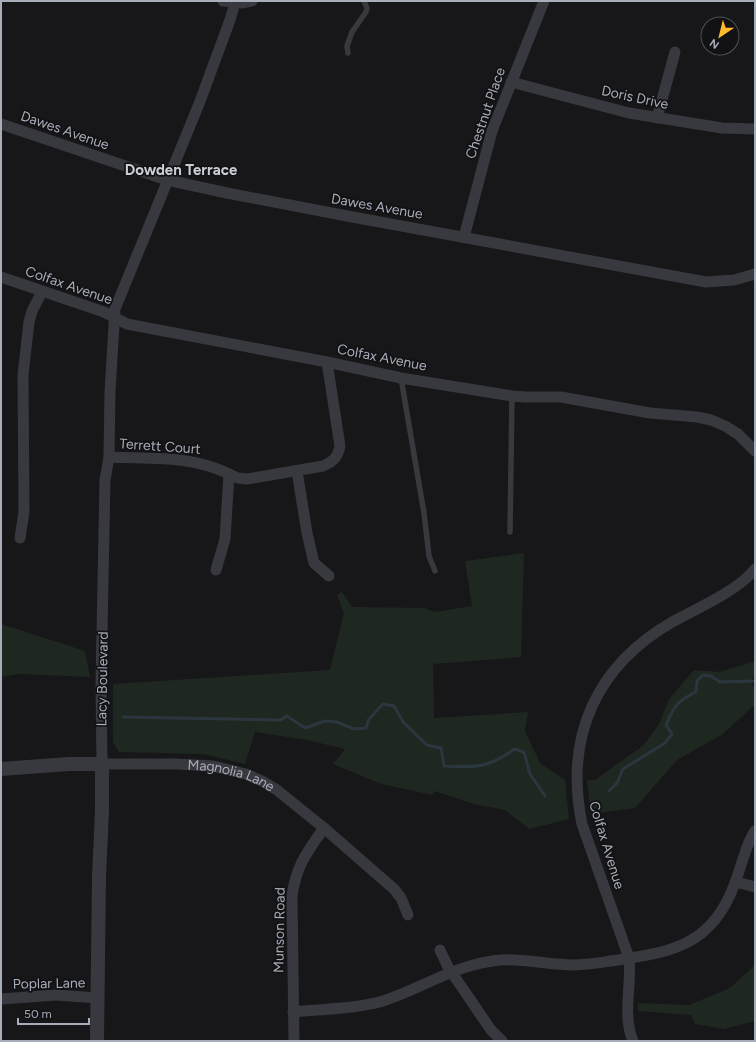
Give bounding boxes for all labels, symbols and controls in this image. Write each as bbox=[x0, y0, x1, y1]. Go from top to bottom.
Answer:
north arrow bbox=[700, 16, 740, 56]
text: N bbox=[707, 36, 722, 52]
street label: Chestnut Place bbox=[462, 65, 509, 161]
street label: Doris Drive bbox=[600, 82, 670, 113]
street label: Dawes Avenue bbox=[18, 107, 112, 154]
district label: Dowden Terrace bbox=[125, 161, 238, 179]
street label: Dawes Avenue bbox=[330, 190, 424, 223]
street label: Colfax Avenue bbox=[23, 263, 115, 308]
street label: Colfax Avenue bbox=[336, 340, 429, 375]
street label: Terrett Court bbox=[119, 435, 201, 458]
street label: Lacy Boulevard bbox=[93, 631, 112, 727]
street label: Magnolia Lane bbox=[187, 757, 278, 796]
street label: Colfax Avenue bbox=[585, 799, 628, 891]
street label: Munson Road bbox=[270, 887, 289, 973]
street label: Poplar Lane bbox=[13, 974, 86, 993]
scale bar bbox=[18, 1000, 89, 1026]
text: 50 m bbox=[24, 1007, 52, 1021]

